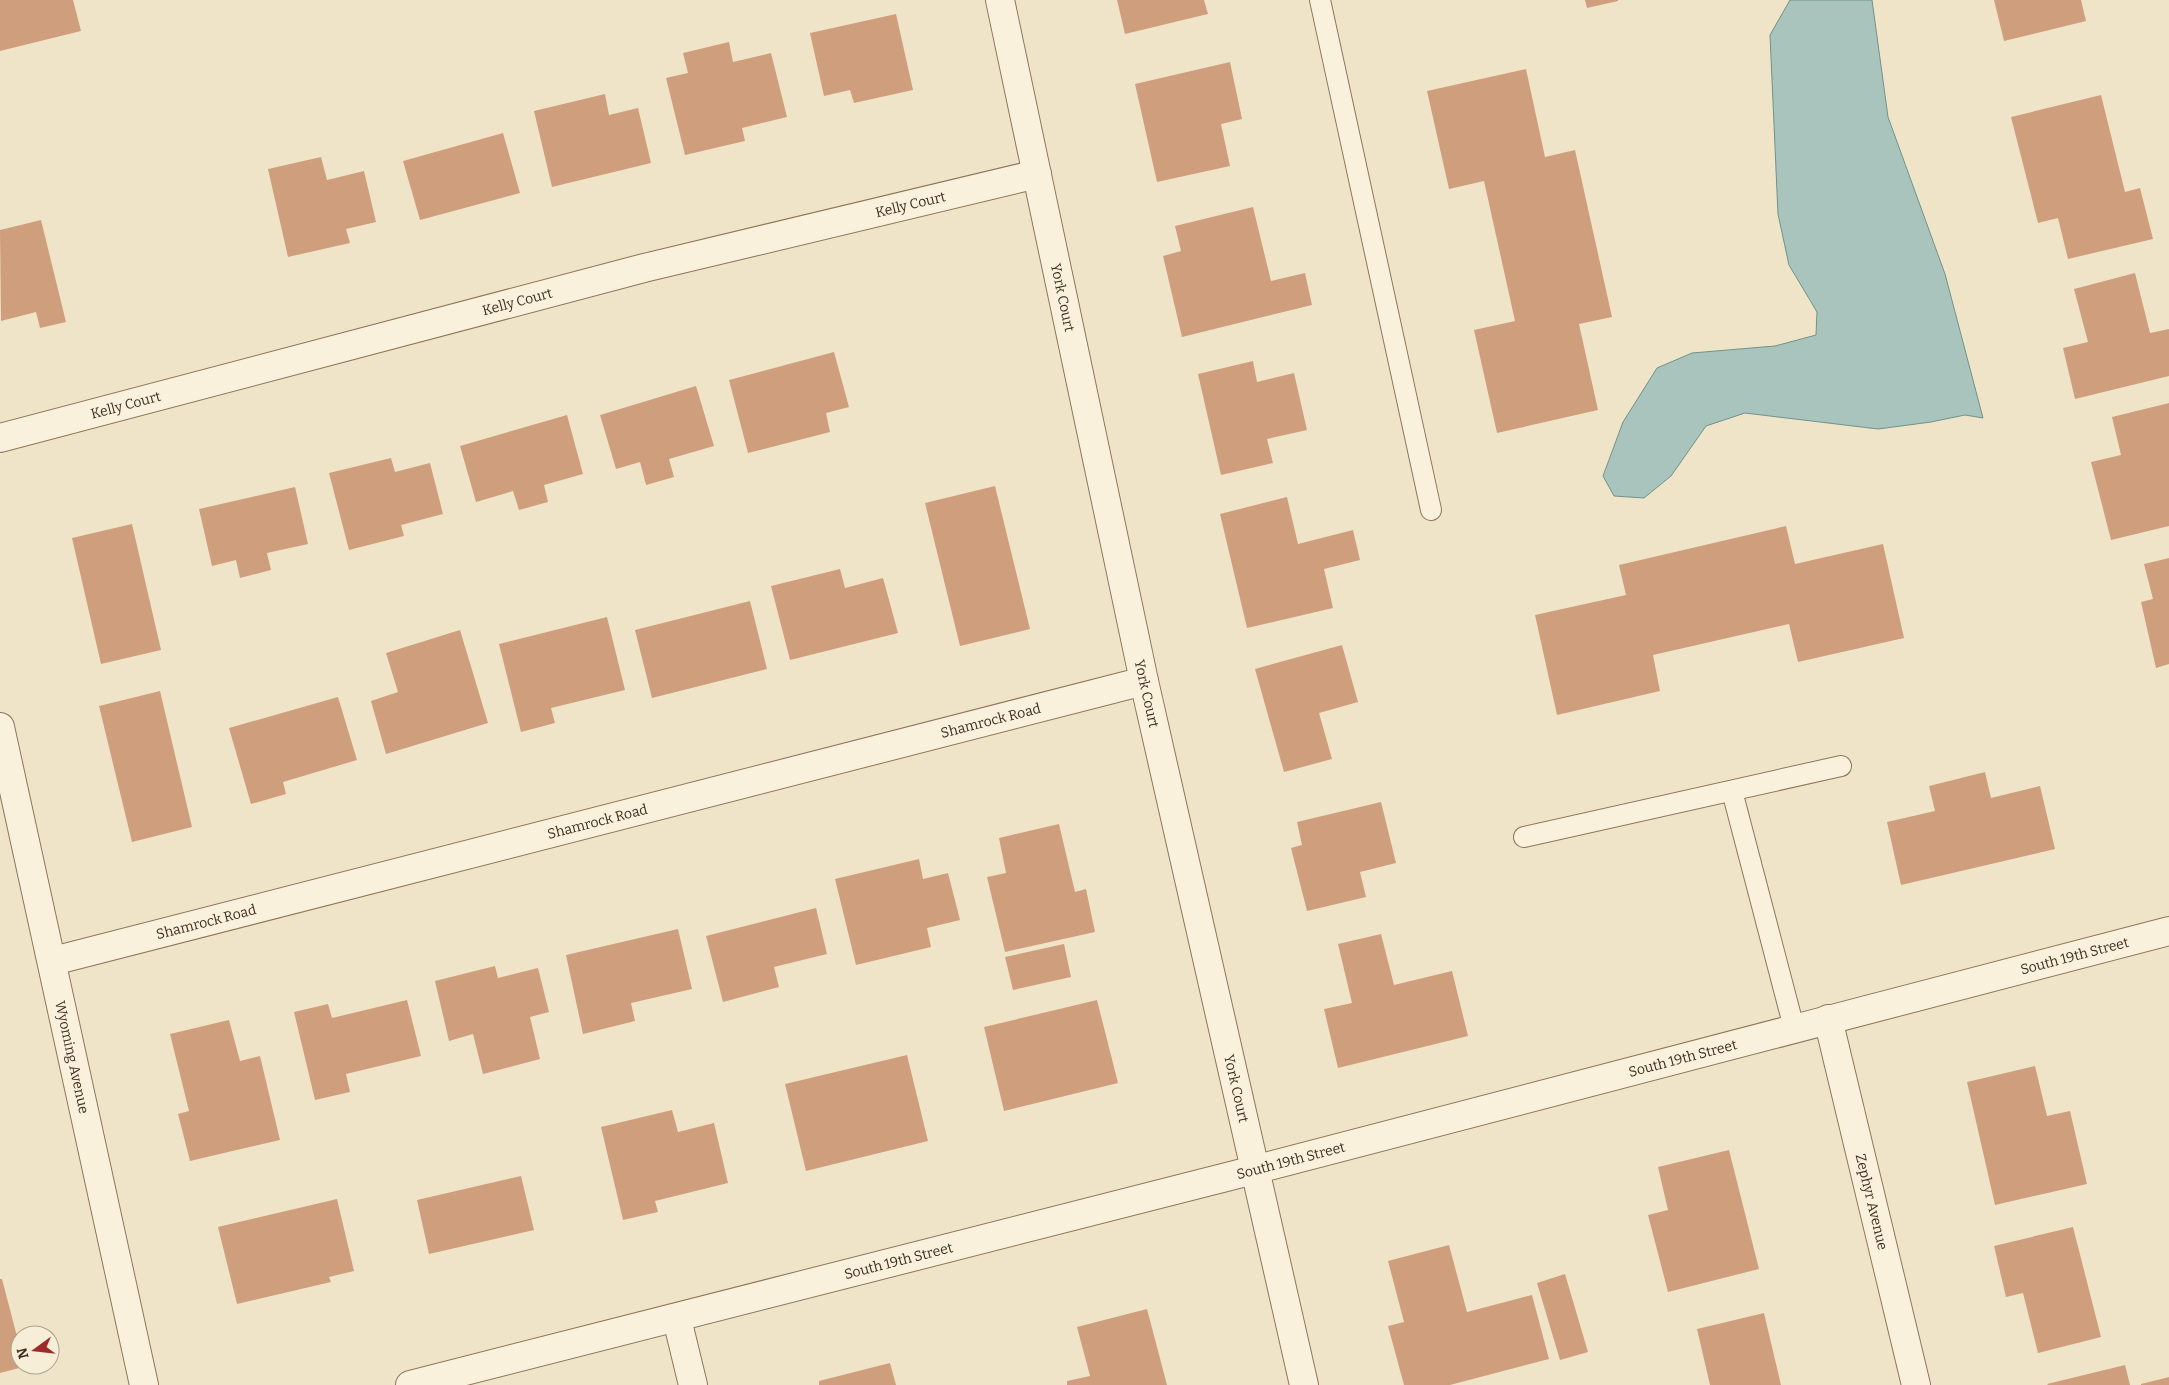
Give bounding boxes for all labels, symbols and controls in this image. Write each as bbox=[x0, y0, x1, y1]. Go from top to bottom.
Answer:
street label: Kelly Court bbox=[874, 188, 947, 221]
street label: York Court bbox=[1047, 262, 1078, 333]
street label: Kelly Court bbox=[480, 284, 554, 319]
street label: Kelly Court bbox=[89, 387, 163, 422]
street label: York Court bbox=[1131, 658, 1163, 729]
street label: Shamrock Road bbox=[939, 699, 1042, 741]
street label: Shamrock Road bbox=[545, 800, 649, 842]
street label: Shamrock Road bbox=[154, 901, 258, 943]
street label: South 19th Street bbox=[2018, 933, 2131, 978]
street label: Wyoming Avenue bbox=[52, 999, 93, 1115]
street label: South 19th Street bbox=[1627, 1036, 1739, 1080]
street label: York Court bbox=[1221, 1053, 1253, 1124]
street label: South 19th Street bbox=[1235, 1138, 1347, 1183]
street label: Zephyr Avenue bbox=[1852, 1152, 1892, 1252]
street label: South 19th Street bbox=[842, 1239, 954, 1283]
north arrow bbox=[10, 1325, 60, 1375]
text: N bbox=[13, 1346, 33, 1361]

